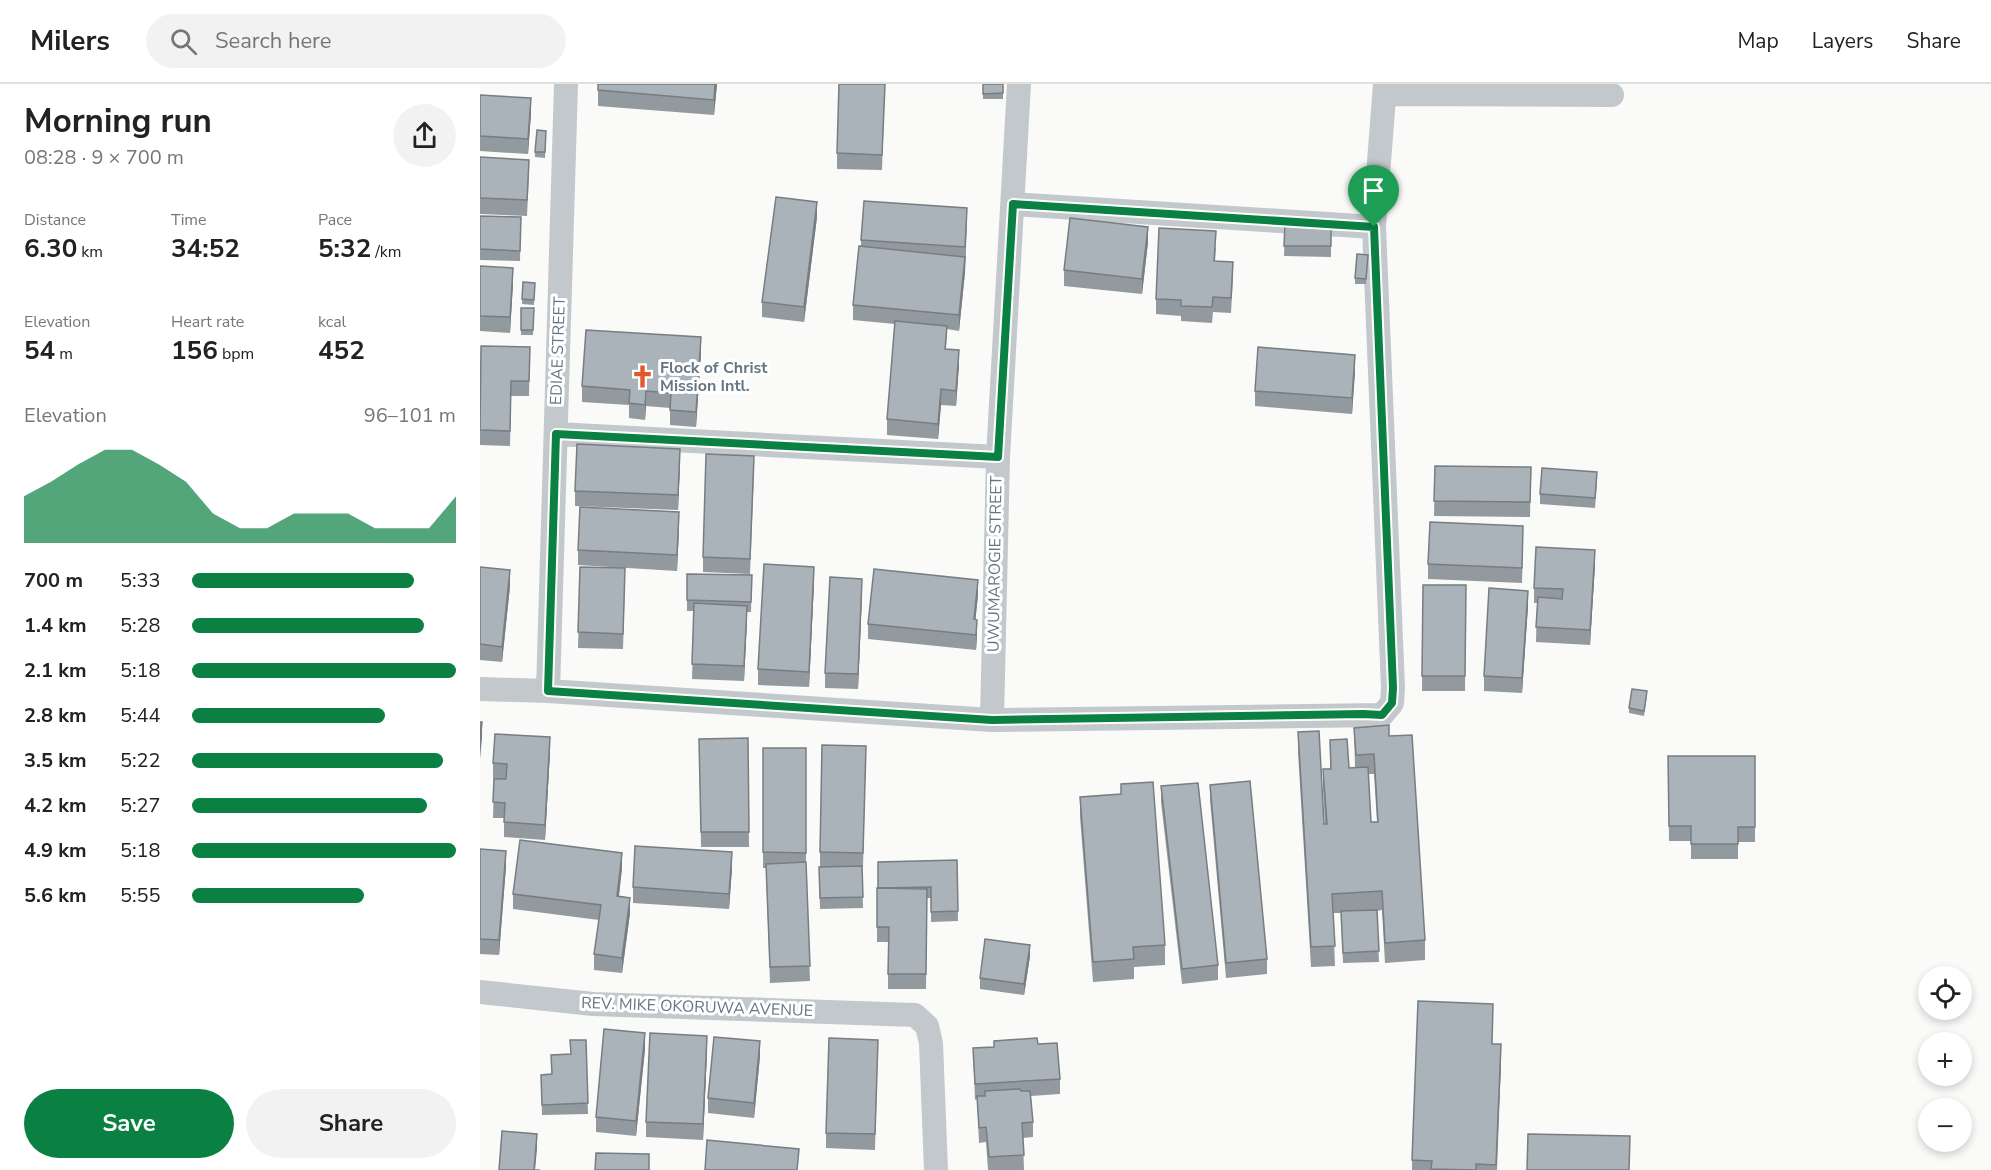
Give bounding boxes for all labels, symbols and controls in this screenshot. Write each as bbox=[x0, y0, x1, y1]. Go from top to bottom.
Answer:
search box bbox=[146, 14, 566, 68]
text: Milers bbox=[30, 22, 110, 60]
icon: search bbox=[167, 25, 200, 58]
text: Search here bbox=[215, 26, 332, 56]
text: Map bbox=[1737, 27, 1779, 55]
text: Layers bbox=[1812, 27, 1873, 55]
text: Share bbox=[1906, 27, 1961, 55]
text: Morning run bbox=[24, 99, 212, 144]
button: share bbox=[393, 104, 456, 167]
text: 08:28 · 9 × 700 m bbox=[24, 144, 184, 171]
pin bbox=[1348, 165, 1399, 227]
icon: arrive bbox=[1357, 174, 1390, 207]
text: Distance bbox=[24, 209, 86, 231]
text: Time bbox=[171, 209, 207, 231]
text: Pace bbox=[318, 209, 352, 231]
text: 6.30 bbox=[24, 231, 77, 266]
text: 34:52 bbox=[171, 231, 240, 266]
text: 5:32 bbox=[318, 231, 371, 266]
text: km bbox=[77, 241, 103, 263]
text: /km bbox=[371, 241, 402, 263]
street label: EDIAE STREET bbox=[545, 296, 571, 406]
text: Elevation bbox=[24, 311, 90, 333]
text: Heart rate bbox=[171, 311, 244, 333]
text: kcal bbox=[318, 311, 346, 333]
text: 54 bbox=[24, 333, 55, 368]
text: 156 bbox=[171, 333, 218, 368]
text: 452 bbox=[318, 333, 365, 368]
text: m bbox=[55, 343, 73, 365]
text: bpm bbox=[218, 343, 254, 365]
place label: Flock of Christ Mission Intl. bbox=[660, 357, 768, 397]
church icon: Flock of Christ Mission Intl. bbox=[629, 364, 655, 390]
text: Elevation bbox=[24, 402, 107, 429]
text: 96–101 m bbox=[364, 402, 456, 429]
street label: UWUMAROGIE STREET bbox=[982, 475, 1008, 652]
text: 700 m bbox=[24, 567, 83, 594]
text: 5:33 bbox=[120, 567, 161, 594]
text: 1.4 km bbox=[24, 612, 87, 639]
text: 5:28 bbox=[120, 612, 161, 639]
text: 2.1 km bbox=[24, 657, 87, 684]
text: 5:18 bbox=[120, 657, 161, 684]
text: 2.8 km bbox=[24, 702, 87, 729]
text: 5:44 bbox=[120, 702, 161, 729]
text: 3.5 km bbox=[24, 747, 87, 774]
text: 5:22 bbox=[120, 747, 161, 774]
text: 4.2 km bbox=[24, 792, 87, 819]
text: 5:27 bbox=[120, 792, 161, 819]
text: 4.9 km bbox=[24, 837, 87, 864]
text: 5:18 bbox=[120, 837, 161, 864]
text: 5.6 km bbox=[24, 882, 87, 909]
text: 5:55 bbox=[120, 882, 161, 909]
map controls bbox=[1918, 966, 1972, 1152]
button: locate bbox=[1918, 966, 1972, 1020]
street label: REV. MIKE OKORUWA AVENUE bbox=[581, 992, 813, 1022]
button: + bbox=[1918, 1032, 1972, 1086]
button: Save bbox=[24, 1089, 234, 1158]
button: Share bbox=[246, 1089, 456, 1158]
button: − bbox=[1918, 1098, 1972, 1152]

